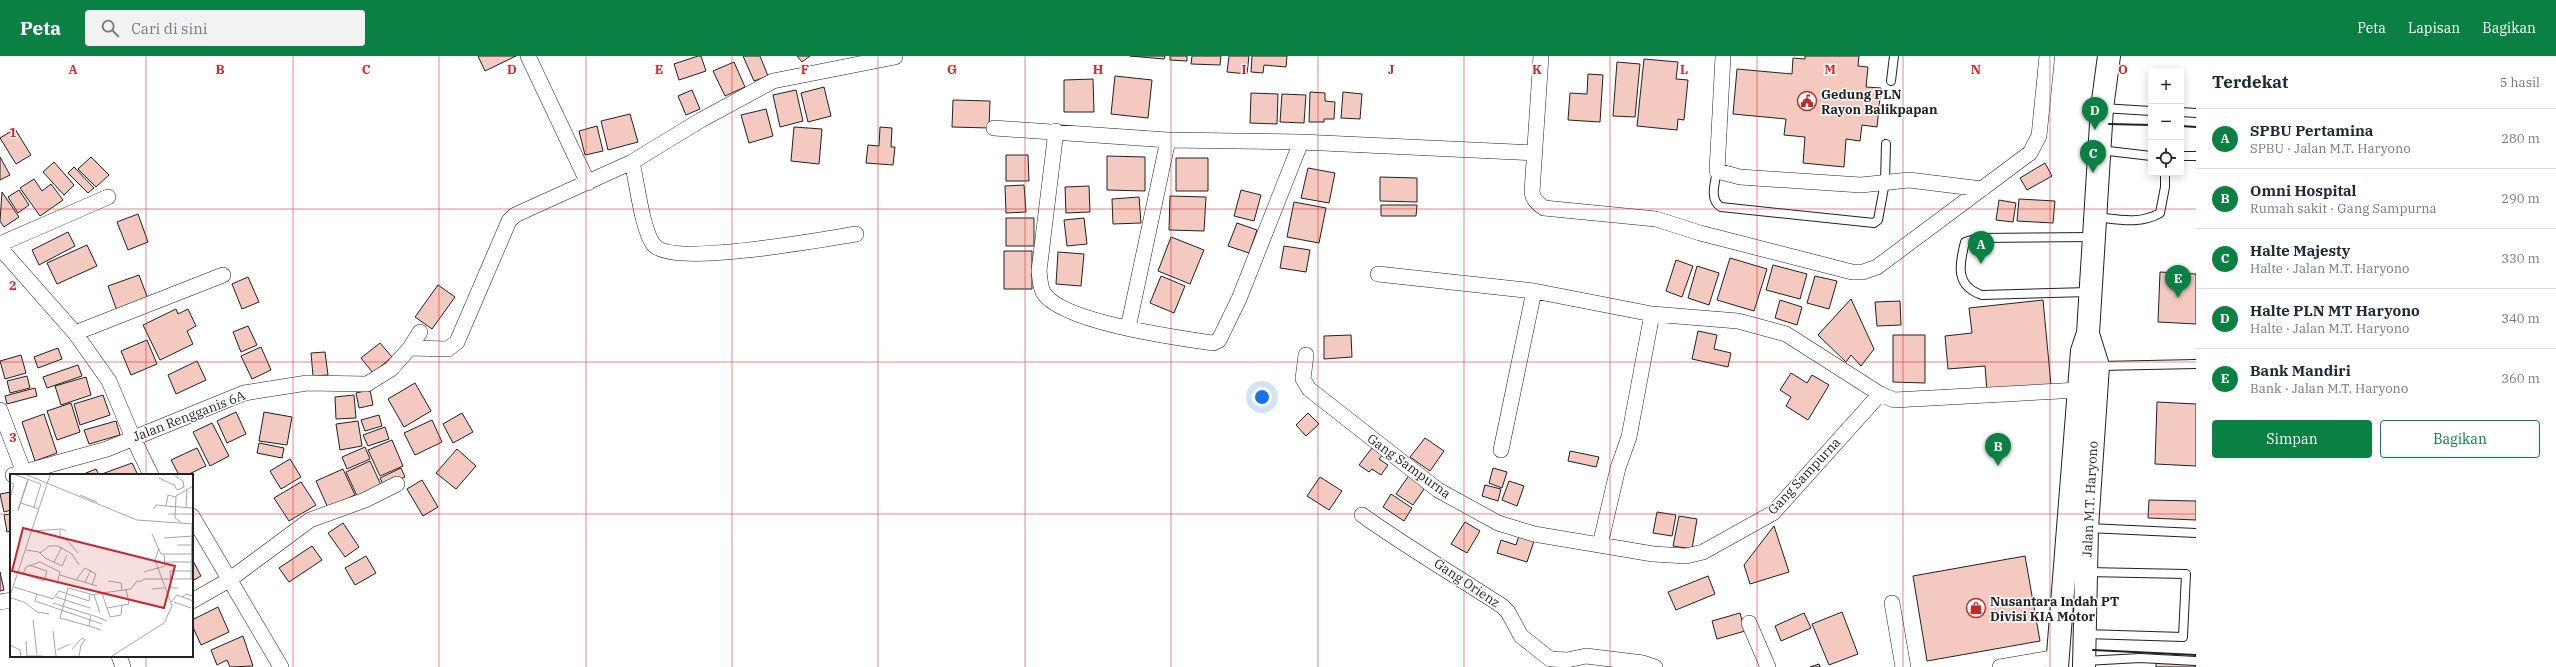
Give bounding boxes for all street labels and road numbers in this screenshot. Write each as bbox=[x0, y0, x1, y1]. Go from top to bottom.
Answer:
street label: Jalan Rengganis 6A bbox=[131, 387, 248, 445]
street label: Gang Sampurna bbox=[1364, 430, 1454, 502]
street label: Gang Sampurna bbox=[1764, 434, 1844, 518]
street label: Jalan M.T. Haryono bbox=[2078, 440, 2102, 558]
street label: Gang Orienz bbox=[1431, 555, 1503, 611]

